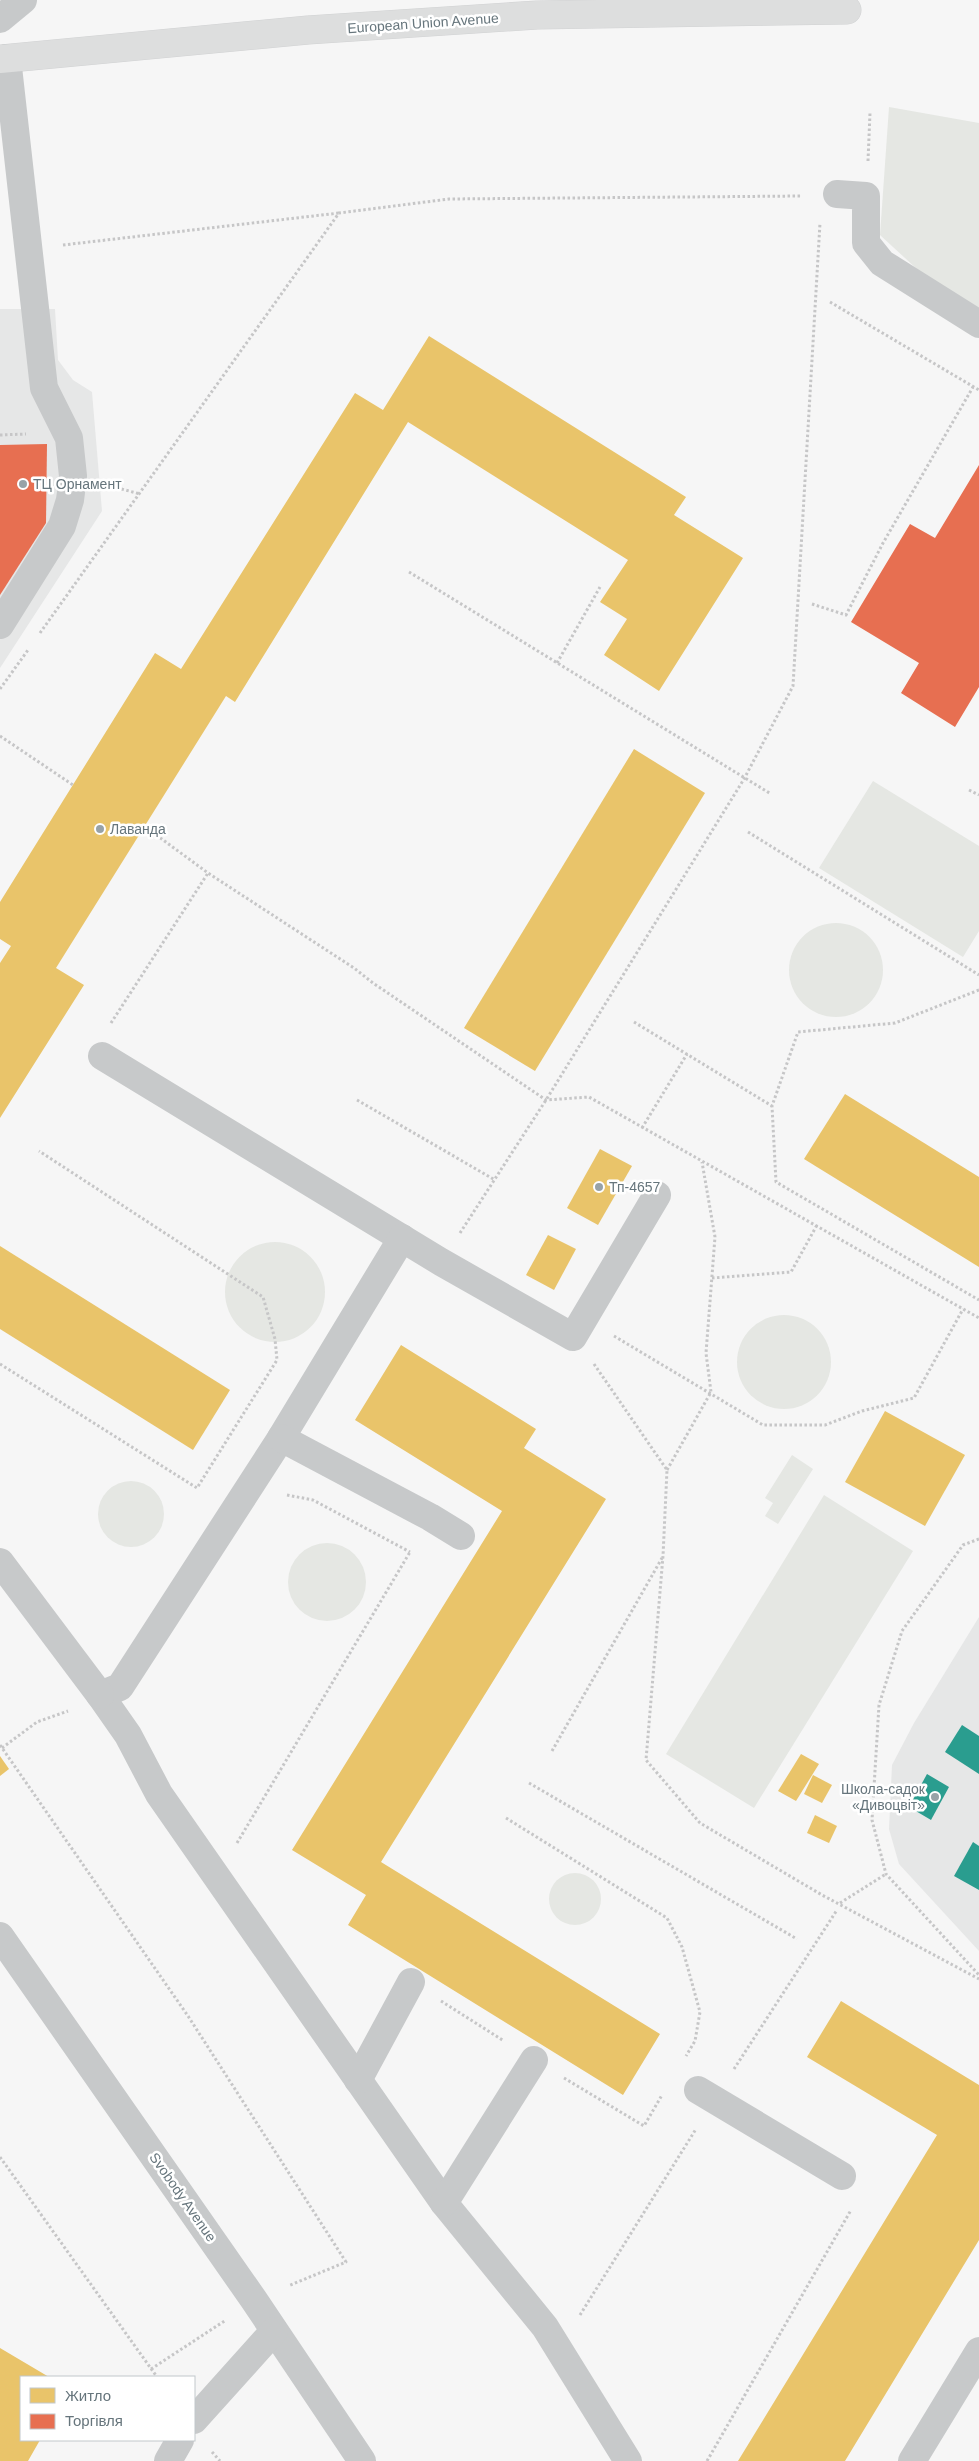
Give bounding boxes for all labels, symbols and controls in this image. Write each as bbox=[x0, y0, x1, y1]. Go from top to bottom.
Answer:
street label: European Union Avenue bbox=[347, 10, 499, 36]
place label: ТЦ Орнамент bbox=[33, 476, 122, 492]
marker: ТЦ Орнамент bbox=[17, 478, 29, 490]
place label: Лаванда bbox=[110, 821, 166, 837]
marker: Лаванда bbox=[94, 823, 106, 835]
place label: Тп-4657 bbox=[609, 1179, 661, 1195]
marker: Тп-4657 bbox=[593, 1181, 605, 1193]
place label: Школа-садок «Дивоцвіт» bbox=[841, 1781, 926, 1813]
marker: Школа-садок «Дивоцвіт» bbox=[929, 1791, 941, 1803]
street label: Svobody Avenue bbox=[146, 2149, 220, 2245]
legend bbox=[20, 2376, 195, 2441]
text: Житло bbox=[65, 2387, 111, 2404]
text: Торгівля bbox=[65, 2412, 123, 2429]

